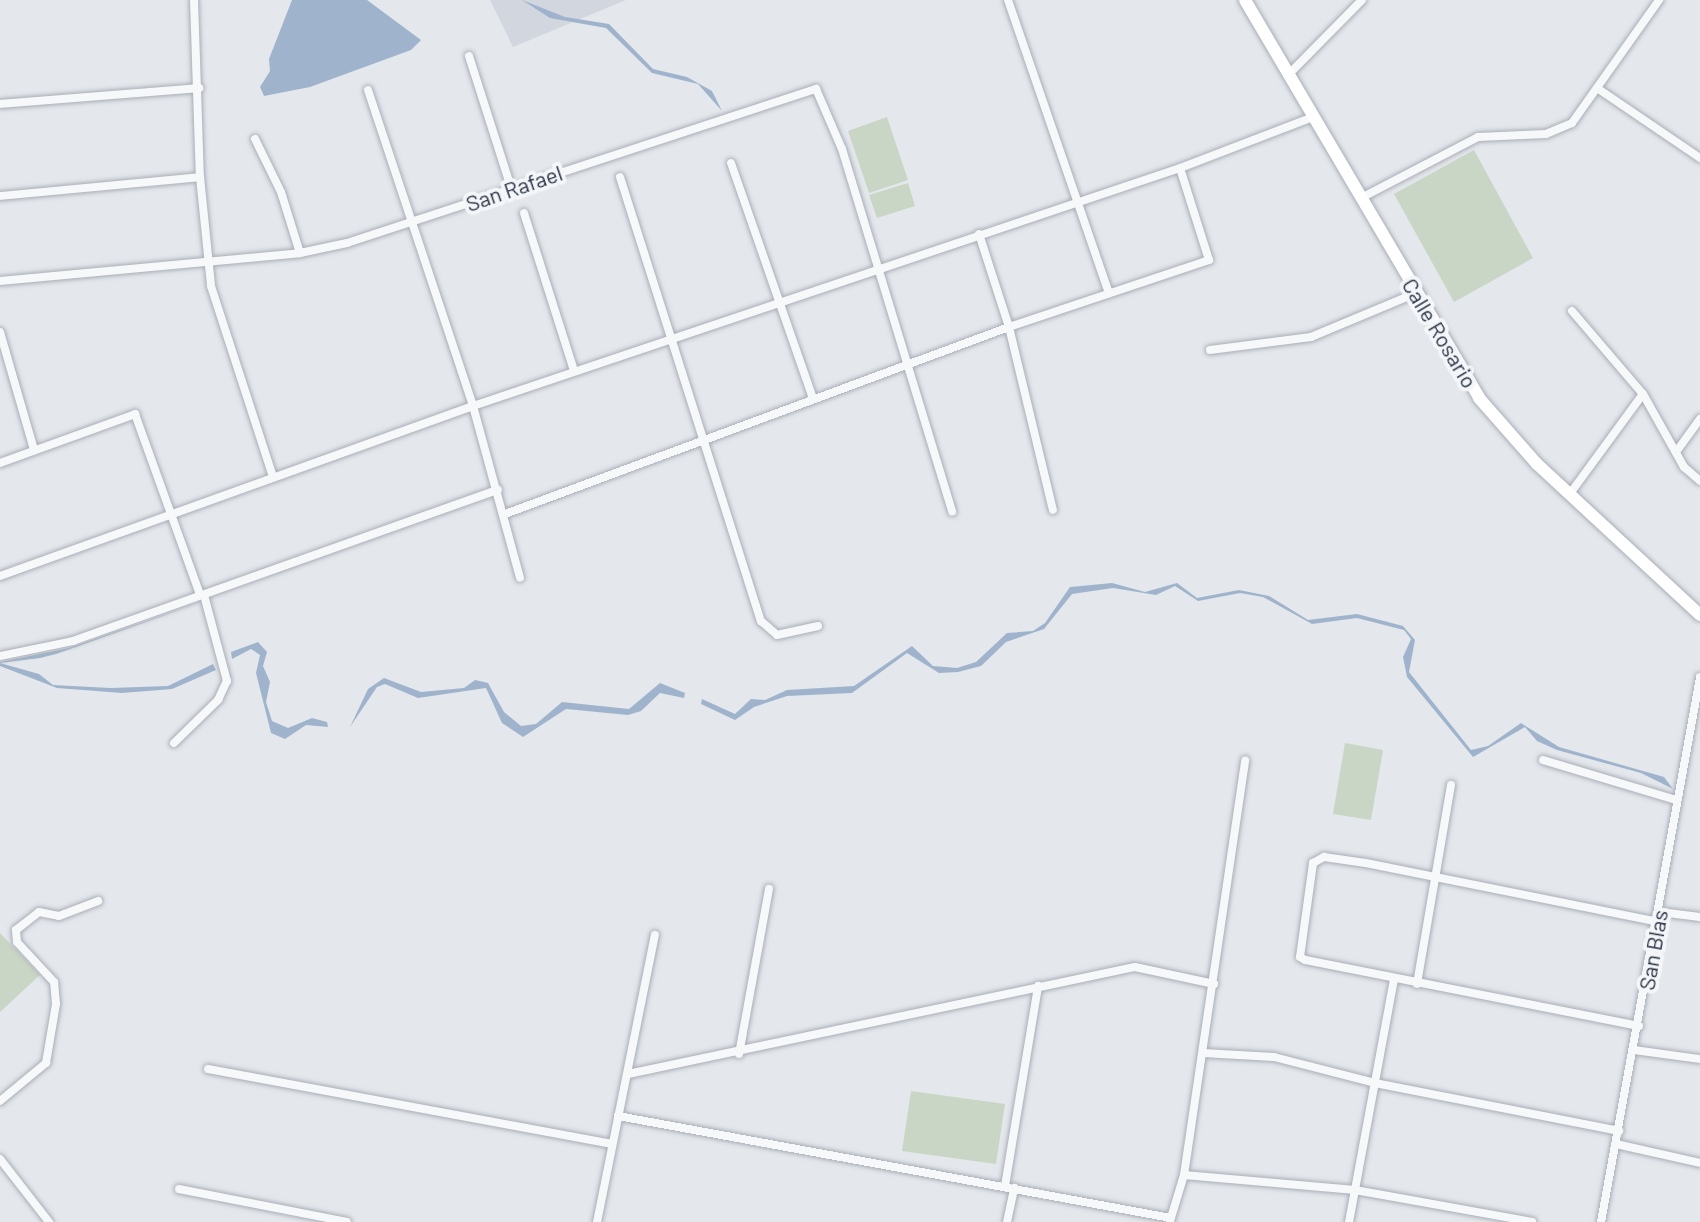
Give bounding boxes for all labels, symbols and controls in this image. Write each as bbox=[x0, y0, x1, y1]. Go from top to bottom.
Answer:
street label: San Rafael bbox=[462, 159, 566, 217]
street label: Calle Rosario bbox=[1397, 273, 1483, 393]
street label: San Blas bbox=[1633, 908, 1673, 992]

